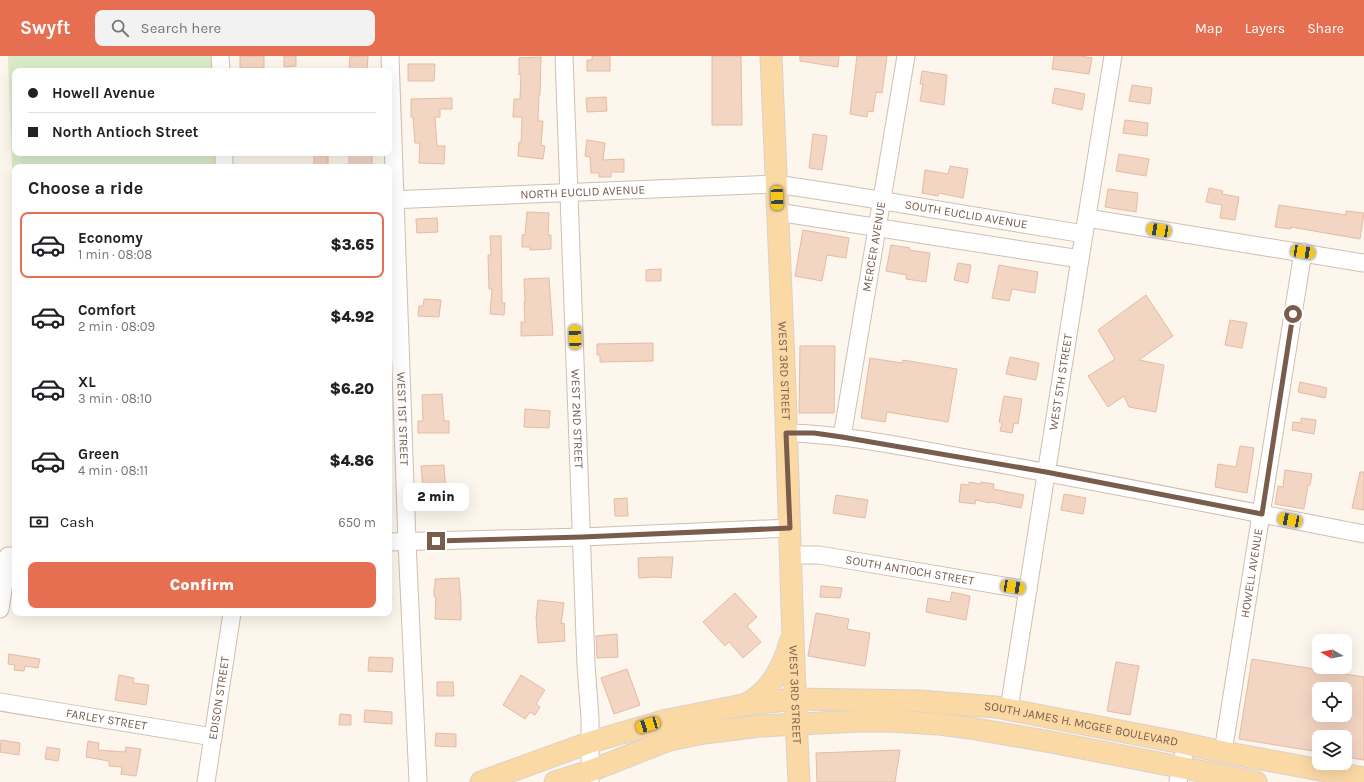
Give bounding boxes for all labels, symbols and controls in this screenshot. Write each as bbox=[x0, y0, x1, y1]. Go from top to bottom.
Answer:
search box bbox=[95, 10, 375, 46]
text: Swyft bbox=[20, 17, 71, 39]
icon: search bbox=[109, 17, 131, 39]
text: Search here bbox=[141, 19, 221, 37]
text: Map bbox=[1195, 20, 1223, 37]
text: Layers bbox=[1245, 20, 1285, 37]
text: Share bbox=[1307, 20, 1344, 37]
text: Howell Avenue bbox=[52, 84, 155, 102]
text: North Antioch Street bbox=[52, 123, 199, 141]
text: Choose a ride bbox=[28, 177, 143, 199]
street label: NORTH EUCLID AVENUE bbox=[520, 182, 645, 202]
car bbox=[771, 186, 783, 210]
street label: SOUTH EUCLID AVENUE bbox=[904, 197, 1029, 232]
street label: MERCER AVENUE bbox=[859, 200, 888, 293]
car bbox=[1146, 222, 1172, 238]
icon: car bbox=[30, 227, 66, 263]
text: Economy bbox=[78, 229, 143, 247]
text: $3.65 bbox=[330, 236, 374, 254]
car bbox=[1290, 244, 1316, 260]
text: 1 min · 08:08 bbox=[78, 247, 152, 262]
icon: car bbox=[30, 299, 66, 335]
text: Comfort bbox=[78, 301, 136, 319]
route start bbox=[1284, 305, 1302, 323]
text: $4.92 bbox=[330, 308, 374, 326]
text: 2 min · 08:09 bbox=[78, 319, 155, 334]
street label: WEST 3RD STREET bbox=[775, 321, 793, 420]
car bbox=[569, 325, 581, 349]
street label: WEST 5TH STREET bbox=[1046, 333, 1075, 431]
street label: WEST 2ND STREET bbox=[568, 369, 586, 469]
icon: car bbox=[30, 371, 66, 407]
street label: WEST 1ST STREET bbox=[394, 372, 411, 466]
text: XL bbox=[78, 373, 96, 391]
text: $6.20 bbox=[330, 380, 374, 398]
text: 3 min · 08:10 bbox=[78, 391, 152, 406]
icon: car bbox=[30, 443, 66, 479]
text: Green bbox=[78, 445, 119, 463]
text: $4.86 bbox=[330, 452, 374, 470]
text: 4 min · 08:11 bbox=[78, 463, 148, 478]
callout: 2 min bbox=[403, 483, 469, 511]
text: 2 min bbox=[417, 489, 455, 504]
icon: cash bbox=[28, 511, 50, 533]
car bbox=[1277, 512, 1303, 528]
text: Cash bbox=[60, 513, 94, 531]
text: 650 m bbox=[338, 515, 376, 530]
street label: HOWELL AVENUE bbox=[1238, 528, 1266, 619]
route end bbox=[427, 532, 445, 550]
street label: SOUTH ANTIOCH STREET bbox=[844, 553, 975, 588]
button: Confirm bbox=[28, 562, 376, 608]
car bbox=[1000, 579, 1026, 595]
north arrow bbox=[1312, 634, 1352, 674]
map controls bbox=[1312, 634, 1352, 770]
street label: WEST 3RD STREET bbox=[786, 645, 804, 744]
street label: EDISON STREET bbox=[206, 655, 232, 741]
button: locate bbox=[1312, 682, 1352, 722]
street label: SOUTH JAMES H. MCGEE BOULEVARD bbox=[984, 699, 1179, 749]
street label: FARLEY STREET bbox=[65, 706, 148, 733]
car bbox=[635, 716, 661, 734]
button: layers bbox=[1312, 730, 1352, 770]

